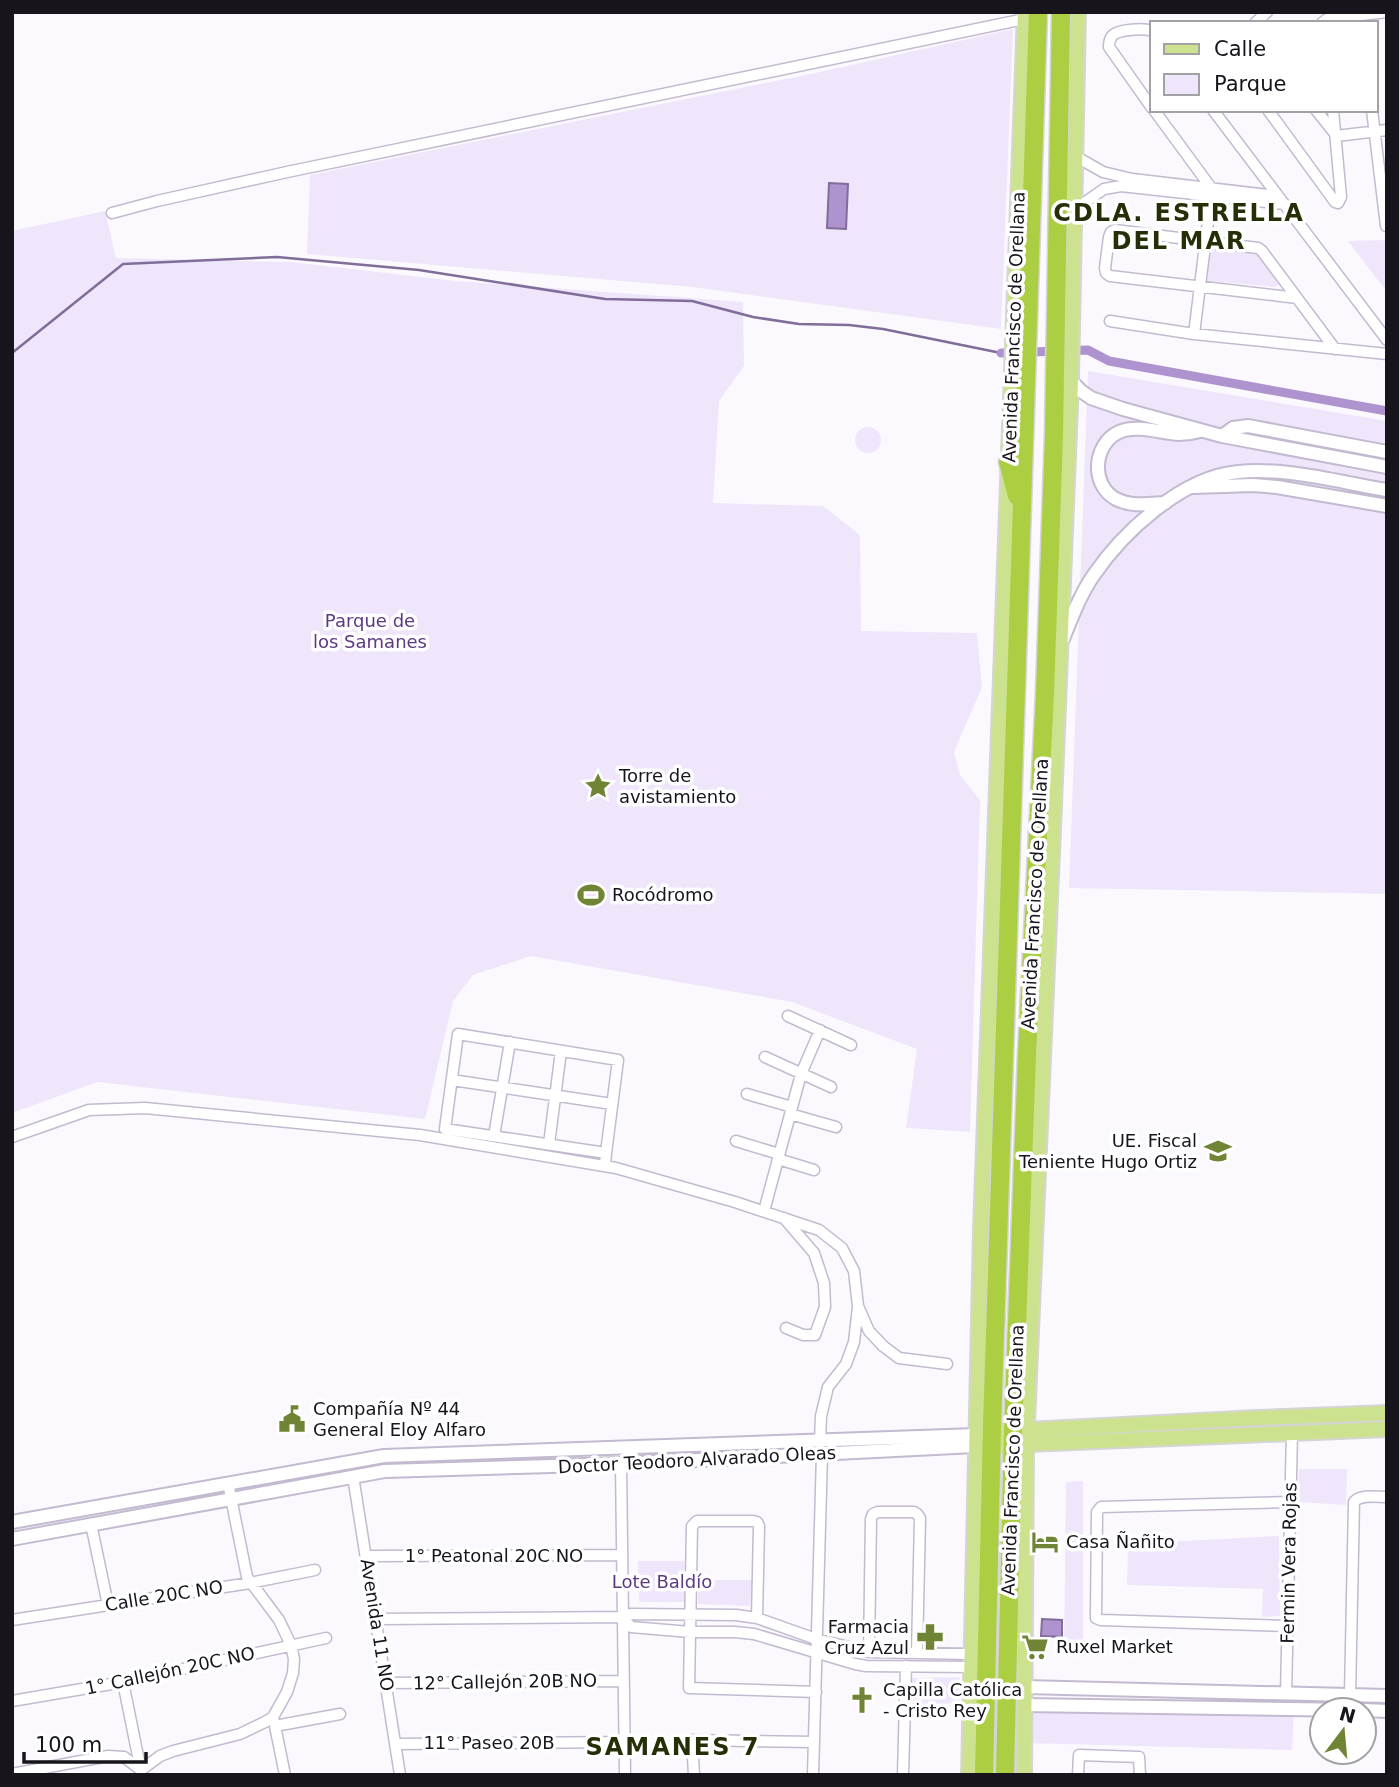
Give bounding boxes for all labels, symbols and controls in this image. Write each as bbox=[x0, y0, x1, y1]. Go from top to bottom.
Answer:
legend bbox=[1150, 21, 1378, 112]
text: Calle bbox=[1214, 37, 1266, 61]
text: Parque bbox=[1214, 72, 1286, 96]
street label: Avenida Francisco de Orellana bbox=[998, 191, 1029, 463]
district label: CDLA. ESTRELLA DEL MAR bbox=[1053, 199, 1305, 255]
park label: Parque de los Samanes bbox=[313, 610, 427, 652]
street label: Avenida Francisco de Orellana bbox=[1017, 758, 1052, 1030]
place label: Torre de avistamiento bbox=[618, 765, 736, 807]
place icon: Torre de avistamiento bbox=[583, 771, 613, 801]
sports icon: Rocódromo bbox=[576, 880, 606, 910]
place label: Rocódromo bbox=[612, 884, 714, 905]
place label: UE. Fiscal Teniente Hugo Ortiz bbox=[1018, 1130, 1197, 1172]
school or university icon: UE. Fiscal Teniente Hugo Ortiz bbox=[1203, 1136, 1233, 1166]
street label: Avenida Francisco de Orellana bbox=[997, 1324, 1028, 1596]
place label: Compañía Nº 44 General Eloy Alfaro bbox=[313, 1398, 486, 1440]
public building icon: Compañía Nº 44 General Eloy Alfaro bbox=[277, 1404, 307, 1434]
street label: Doctor Teodoro Alvarado Oleas bbox=[557, 1442, 837, 1477]
street label: Fermin Vera Rojas bbox=[1277, 1482, 1300, 1644]
hotel icon: Casa Ñañito bbox=[1030, 1527, 1060, 1557]
place label: Casa Ñañito bbox=[1066, 1531, 1175, 1552]
street label: 1° Peatonal 20C NO bbox=[405, 1545, 583, 1566]
street label: Avenida 11 NO bbox=[357, 1557, 398, 1693]
park label: Lote Baldío bbox=[612, 1571, 712, 1592]
street label: Calle 20C NO bbox=[103, 1576, 224, 1615]
place label: Farmacia Cruz Azul bbox=[824, 1616, 909, 1658]
pharmacy icon: Farmacia Cruz Azul bbox=[915, 1622, 945, 1652]
supermarket icon: Ruxel Market bbox=[1020, 1632, 1050, 1662]
place label: Ruxel Market bbox=[1056, 1636, 1173, 1657]
street label: 1° Callejón 20C NO bbox=[83, 1642, 257, 1699]
street label: 12° Callejón 20B NO bbox=[413, 1669, 597, 1694]
place label: Capilla Católica - Cristo Rey bbox=[883, 1679, 1022, 1721]
church icon: Capilla Católica - Cristo Rey bbox=[847, 1685, 877, 1715]
north arrow bbox=[1308, 1696, 1378, 1766]
text: N bbox=[1337, 1702, 1358, 1727]
scale bar bbox=[24, 1720, 147, 1764]
street label: 11° Paseo 20B bbox=[423, 1732, 555, 1753]
text: 100 m bbox=[35, 1733, 102, 1757]
district label: SAMANES 7 bbox=[585, 1733, 761, 1761]

